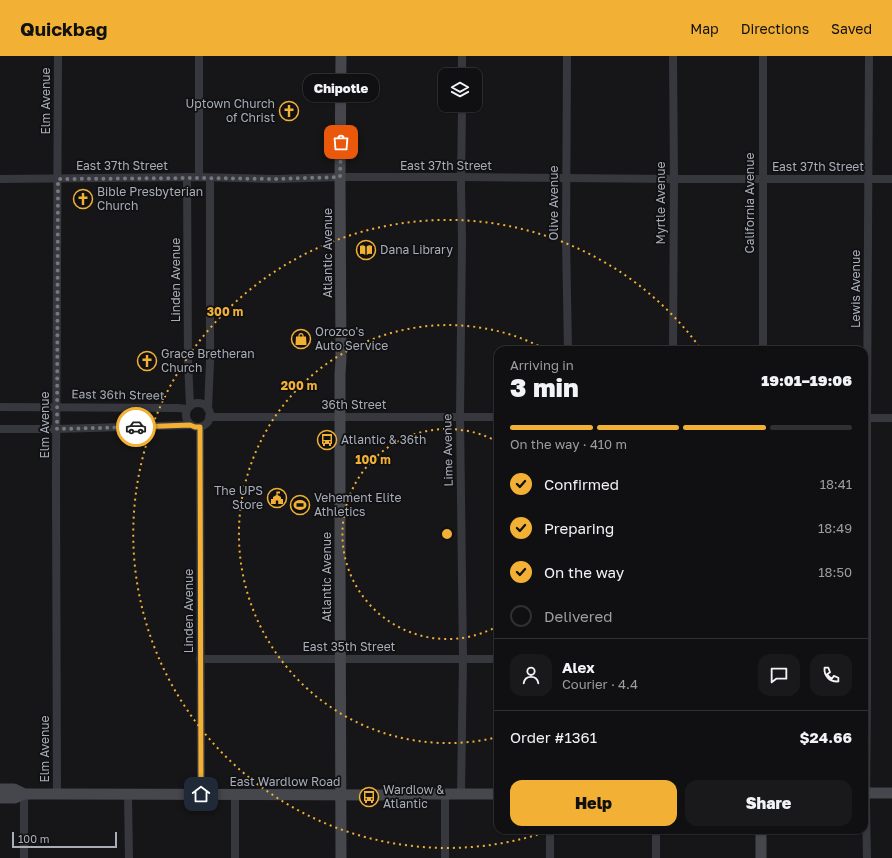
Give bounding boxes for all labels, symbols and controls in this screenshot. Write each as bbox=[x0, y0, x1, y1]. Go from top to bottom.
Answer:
text: Quickbag bbox=[20, 17, 107, 40]
text: Map bbox=[690, 20, 719, 37]
text: Directions bbox=[741, 20, 809, 37]
text: Saved bbox=[831, 20, 872, 37]
street label: Elm Avenue bbox=[38, 67, 53, 135]
map controls bbox=[438, 68, 482, 112]
button: layers bbox=[438, 68, 482, 112]
callout: Chipotle bbox=[303, 74, 379, 102]
text: Chipotle bbox=[314, 80, 368, 96]
place label: Uptown Church of Christ bbox=[186, 96, 275, 125]
church icon: Uptown Church of Christ bbox=[278, 100, 300, 122]
pin bbox=[324, 125, 358, 159]
icon: bag bbox=[330, 131, 352, 153]
street label: California Avenue bbox=[742, 153, 757, 253]
street label: East 37th Street bbox=[76, 158, 168, 173]
street label: East 37th Street bbox=[400, 158, 492, 173]
street label: East 37th Street bbox=[772, 159, 864, 174]
street label: Myrtle Avenue bbox=[653, 162, 668, 244]
street label: Olive Avenue bbox=[546, 166, 561, 240]
place label: Bible Presbyterian Church bbox=[97, 184, 203, 213]
church icon: Bible Presbyterian Church bbox=[72, 188, 94, 210]
street label: Atlantic Avenue bbox=[320, 208, 335, 298]
street label: Linden Avenue bbox=[168, 238, 183, 322]
library icon: Dana Library bbox=[355, 239, 377, 261]
place label: Dana Library bbox=[380, 242, 453, 257]
street label: Lewis Avenue bbox=[848, 250, 863, 328]
text: 300 m bbox=[207, 304, 243, 319]
place label: Orozco's Auto Service bbox=[315, 324, 388, 353]
shop icon: Orozco's Auto Service bbox=[290, 328, 312, 350]
place label: Grace Bretheran Church bbox=[161, 346, 255, 375]
church icon: Grace Bretheran Church bbox=[136, 350, 158, 372]
text: Arriving in bbox=[510, 357, 574, 373]
text: 19:01–19:06 bbox=[761, 371, 852, 389]
text: 3 min bbox=[510, 372, 579, 403]
text: 200 m bbox=[281, 378, 317, 393]
street label: East 36th Street bbox=[71, 386, 165, 403]
street label: Elm Avenue bbox=[37, 391, 52, 459]
street label: 36th Street bbox=[322, 397, 387, 412]
courier bbox=[116, 407, 156, 447]
street label: Lime Avenue bbox=[439, 413, 456, 487]
icon: car bbox=[125, 416, 147, 438]
bus stop icon: Atlantic & 36th bbox=[316, 429, 338, 451]
place label: Atlantic & 36th bbox=[341, 432, 426, 447]
text: On the way · 410 m bbox=[510, 436, 627, 452]
text: 100 m bbox=[355, 452, 391, 467]
icon: check bbox=[510, 473, 532, 495]
text: Confirmed bbox=[544, 475, 619, 493]
text: 18:41 bbox=[820, 476, 852, 492]
place label: The UPS Store bbox=[214, 483, 263, 512]
public building icon: The UPS Store bbox=[266, 487, 288, 509]
place label: Vehement Elite Athletics bbox=[314, 490, 401, 519]
sports icon: Vehement Elite Athletics bbox=[289, 494, 311, 516]
icon: check bbox=[510, 517, 532, 539]
text: Preparing bbox=[544, 519, 614, 537]
text: 18:49 bbox=[818, 520, 852, 536]
centre of rings bbox=[440, 527, 454, 541]
street label: Atlantic Avenue bbox=[319, 532, 334, 622]
icon: check bbox=[510, 561, 532, 583]
text: On the way bbox=[544, 563, 624, 581]
text: 18:50 bbox=[818, 564, 852, 580]
street label: Linden Avenue bbox=[181, 569, 196, 653]
text: Delivered bbox=[544, 607, 612, 625]
street label: East 35th Street bbox=[303, 639, 396, 654]
button: person bbox=[510, 654, 552, 696]
button: chat bbox=[758, 654, 800, 696]
button: phone bbox=[810, 654, 852, 696]
text: Alex bbox=[562, 658, 595, 676]
text: Courier · 4.4 bbox=[562, 676, 638, 692]
street label: Elm Avenue bbox=[37, 715, 52, 783]
text: Order #1361 bbox=[510, 728, 597, 746]
text: $24.66 bbox=[800, 728, 852, 746]
street label: East Wardlow Road bbox=[230, 774, 340, 789]
pin bbox=[184, 777, 218, 811]
button: Help bbox=[510, 780, 677, 826]
button: Share bbox=[685, 780, 852, 826]
place label: Wardlow & Atlantic bbox=[383, 782, 444, 811]
icon: home bbox=[190, 783, 212, 805]
bus stop icon: Wardlow & Atlantic bbox=[358, 786, 380, 808]
scale bar bbox=[12, 830, 117, 849]
text: 100 m bbox=[18, 832, 49, 845]

